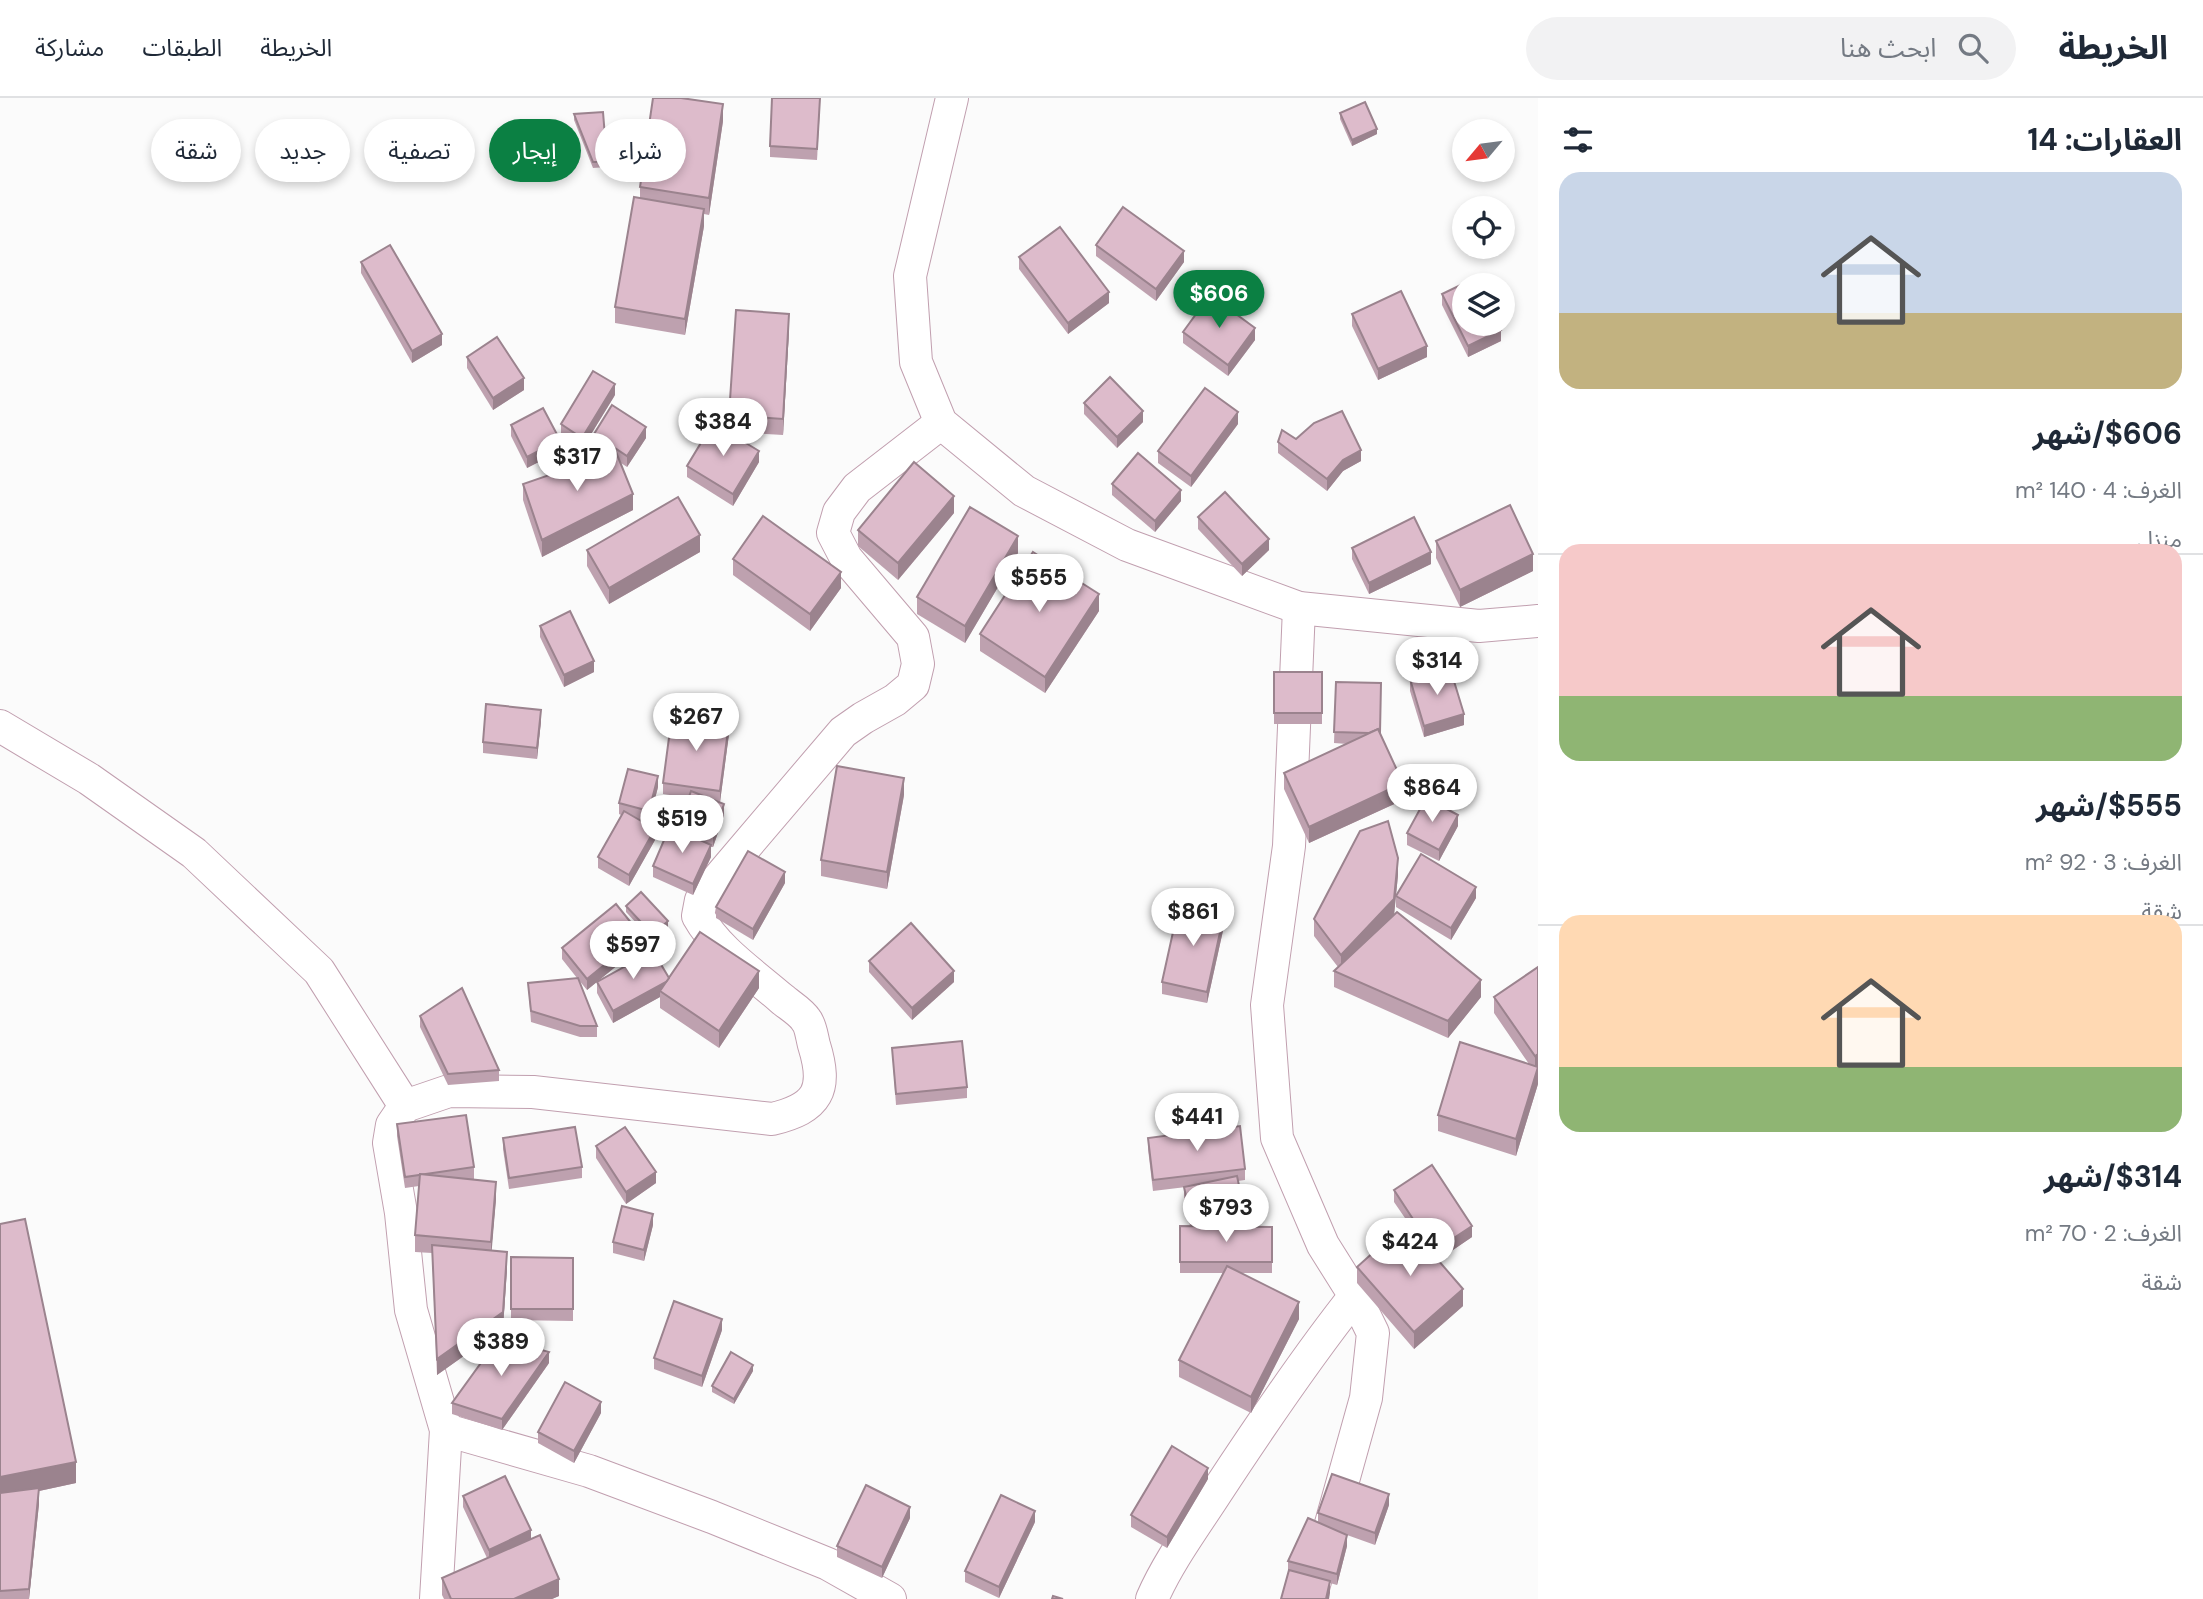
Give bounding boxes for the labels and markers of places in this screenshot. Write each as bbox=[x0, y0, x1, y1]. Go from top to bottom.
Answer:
pin: $606 bbox=[1178, 271, 1260, 330]
pin: $384 bbox=[682, 398, 764, 458]
pin: $317 bbox=[536, 434, 618, 493]
pin: $555 bbox=[998, 554, 1080, 614]
pin: $314 bbox=[1396, 638, 1478, 697]
pin: $267 bbox=[655, 694, 737, 753]
pin: $864 bbox=[1391, 764, 1473, 824]
pin: $519 bbox=[641, 796, 723, 855]
pin: $861 bbox=[1152, 888, 1234, 948]
pin: $597 bbox=[592, 922, 674, 981]
pin: $441 bbox=[1156, 1094, 1238, 1153]
pin: $793 bbox=[1185, 1184, 1267, 1244]
pin: $424 bbox=[1369, 1218, 1451, 1278]
pin: $389 bbox=[460, 1318, 542, 1378]

